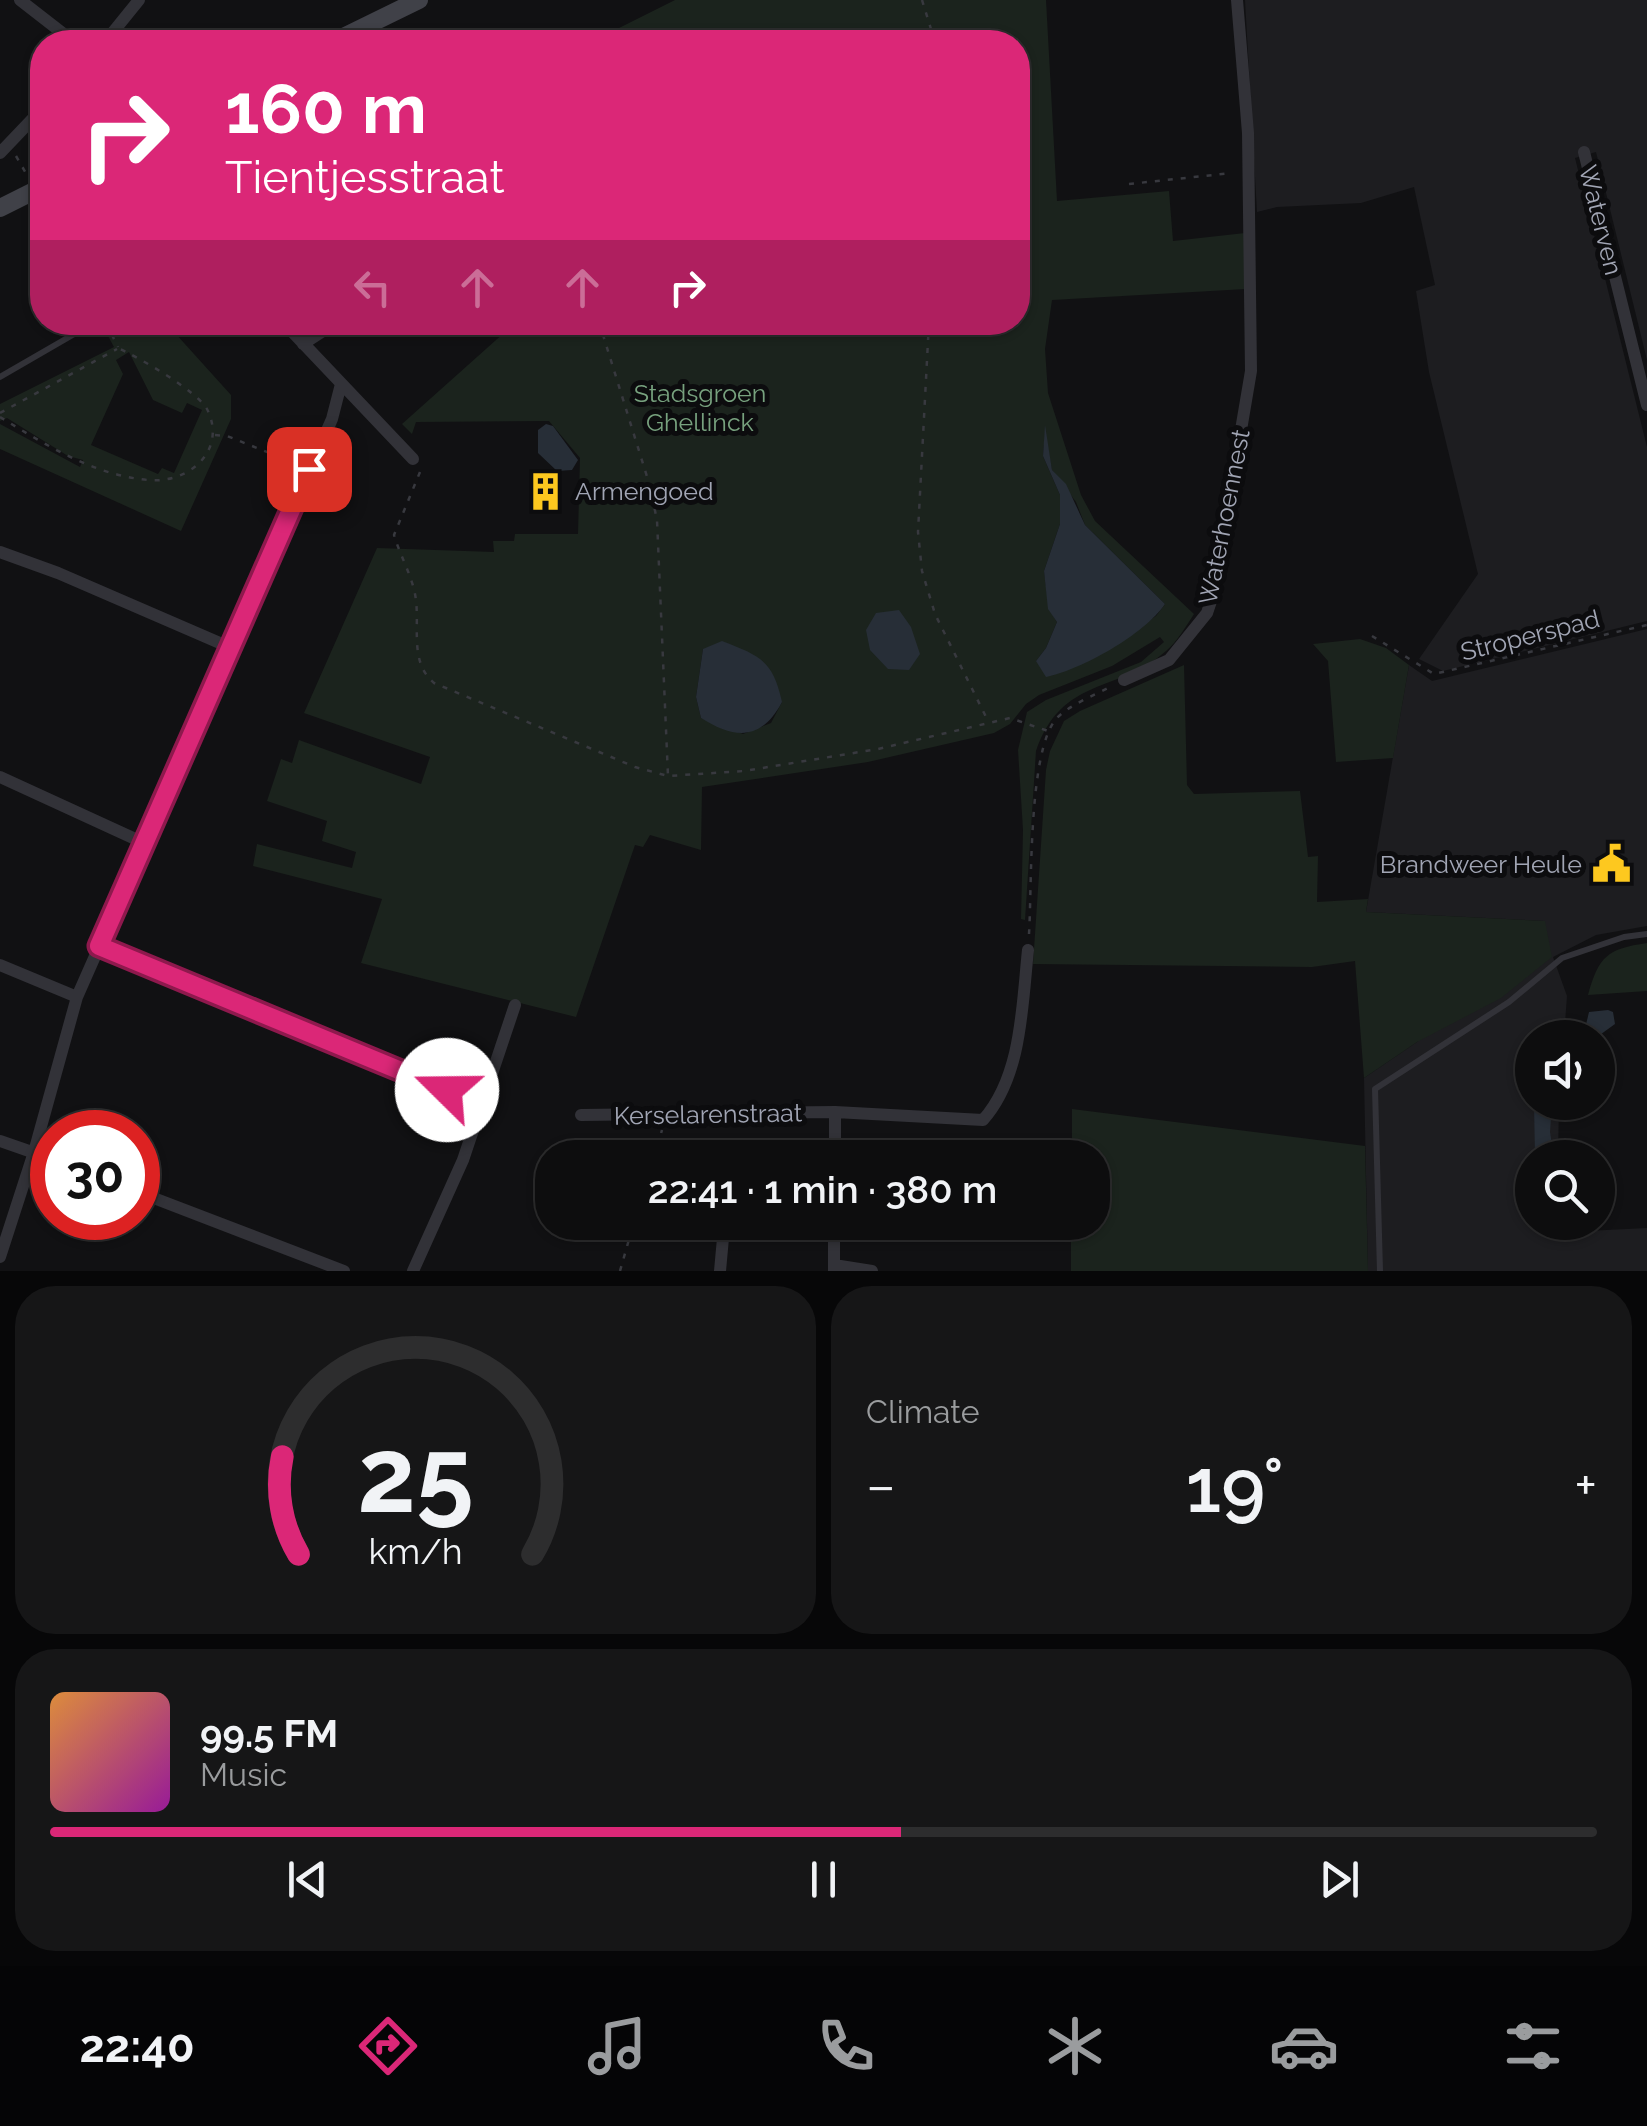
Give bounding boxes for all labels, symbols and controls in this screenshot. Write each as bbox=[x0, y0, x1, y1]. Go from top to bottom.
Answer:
text: 160 m bbox=[225, 67, 427, 149]
icon: right bbox=[60, 70, 190, 200]
text: Tientjesstraat bbox=[225, 151, 505, 204]
street label: Waterven bbox=[1573, 162, 1629, 278]
icon: left bbox=[345, 260, 400, 315]
icon: ahead bbox=[450, 260, 505, 315]
icon: ahead bbox=[555, 260, 610, 315]
icon: right bbox=[660, 260, 715, 315]
park label: Stadsgroen Ghellinck bbox=[634, 378, 766, 437]
street label: Waterhoennest bbox=[1192, 426, 1256, 607]
pin bbox=[267, 427, 352, 512]
icon: arrive bbox=[282, 442, 337, 497]
building icon: Armengoed bbox=[524, 470, 566, 512]
place label: Armengoed bbox=[575, 476, 713, 506]
street label: Stroperspad bbox=[1457, 603, 1603, 667]
public building icon: Brandweer Heule bbox=[1591, 843, 1633, 885]
place label: Brandweer Heule bbox=[1380, 849, 1582, 879]
map controls bbox=[1515, 1020, 1615, 1240]
button: sound bbox=[1515, 1020, 1615, 1120]
position arrow bbox=[395, 1038, 499, 1142]
street label: Kerselarenstraat bbox=[614, 1097, 803, 1131]
speed limit sign: 30 bbox=[30, 1110, 160, 1240]
button: search bbox=[1515, 1140, 1615, 1240]
text: 22:41 · 1 min · 380 m bbox=[648, 1167, 997, 1212]
text: Climate bbox=[866, 1393, 980, 1430]
text: 25 bbox=[357, 1414, 474, 1536]
text: 19° bbox=[1186, 1441, 1284, 1530]
text: − bbox=[866, 1453, 896, 1518]
text: + bbox=[1574, 1453, 1597, 1518]
text: km/h bbox=[368, 1530, 463, 1572]
text: 99.5 FM bbox=[200, 1711, 338, 1756]
text: Music bbox=[200, 1756, 287, 1793]
icon: previous bbox=[280, 1852, 335, 1907]
icon: pause bbox=[796, 1852, 851, 1907]
icon: next bbox=[1312, 1852, 1367, 1907]
icon: directions bbox=[353, 2011, 423, 2081]
icon: music bbox=[582, 2011, 652, 2081]
icon: phone bbox=[811, 2011, 881, 2081]
icon: climate bbox=[1040, 2011, 1110, 2081]
icon: car bbox=[1269, 2011, 1339, 2081]
icon: filters bbox=[1498, 2011, 1568, 2081]
text: 22:40 bbox=[79, 2020, 195, 2073]

